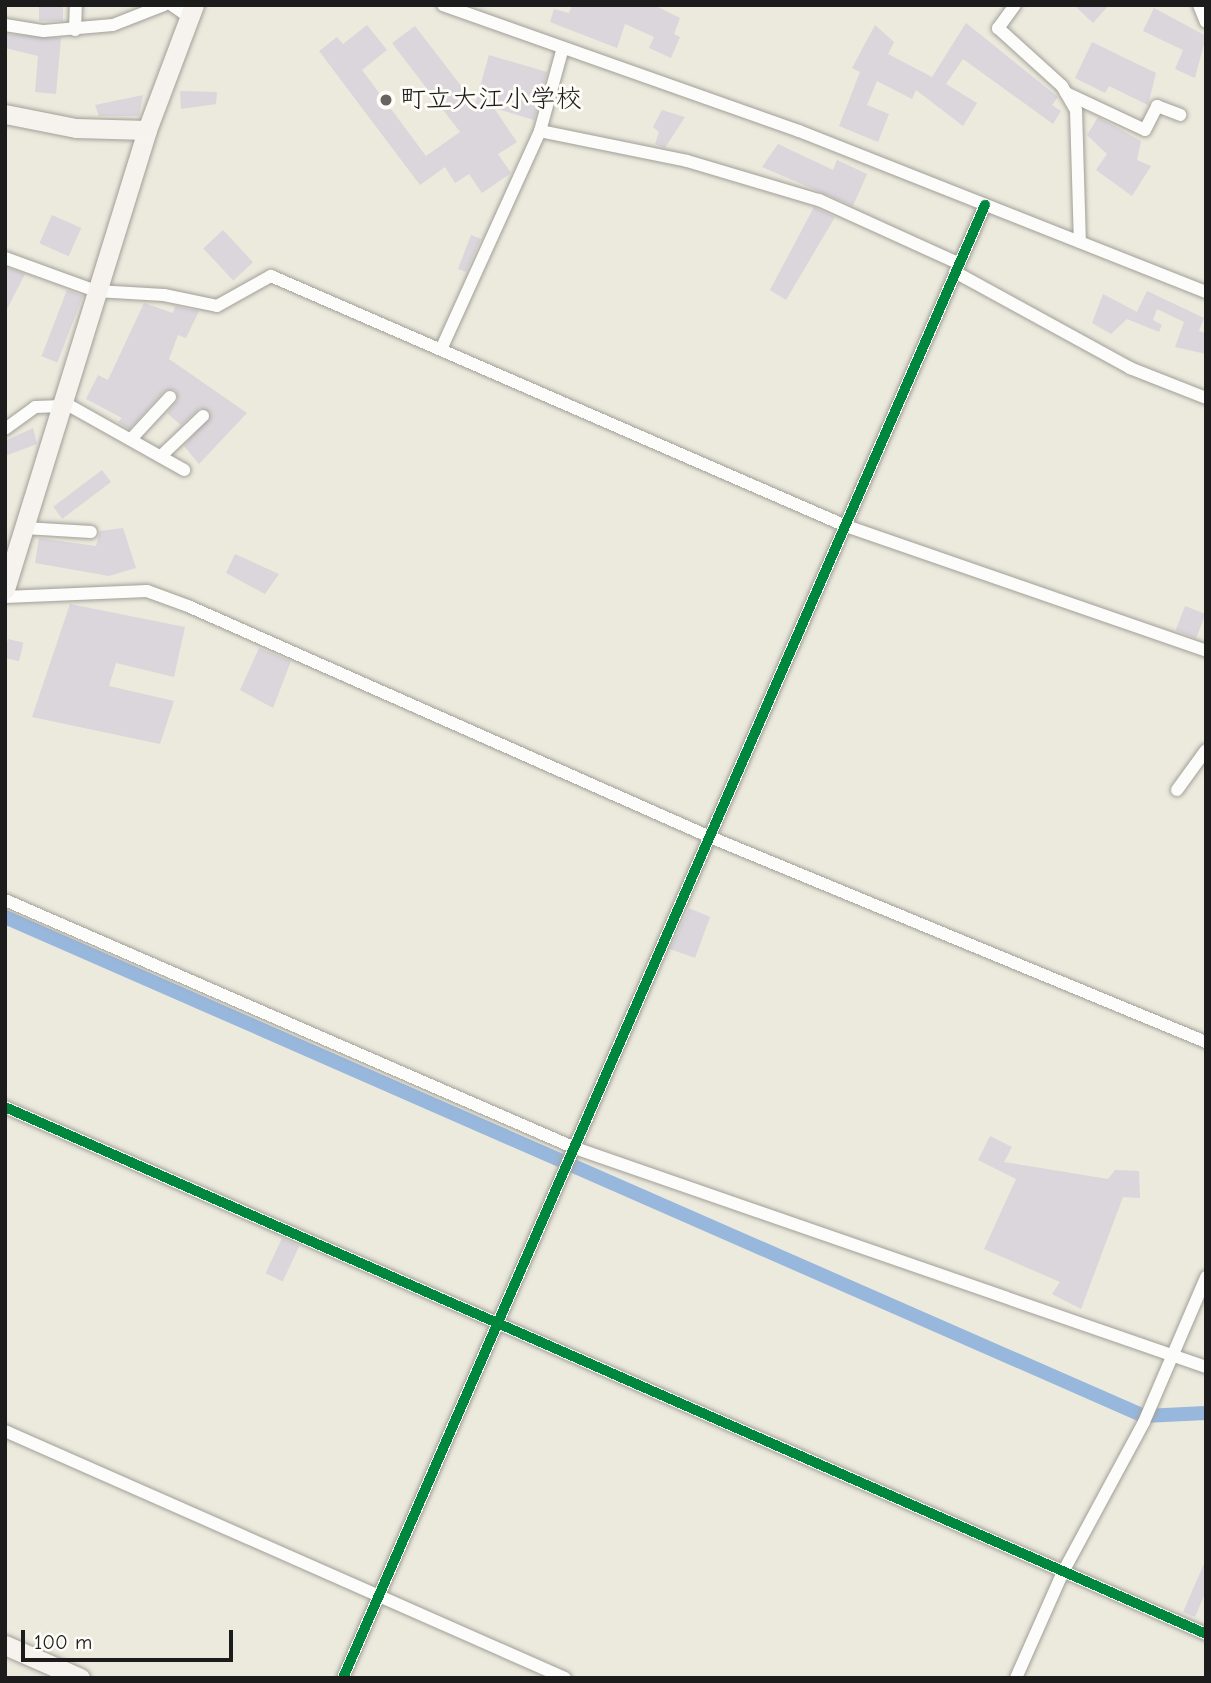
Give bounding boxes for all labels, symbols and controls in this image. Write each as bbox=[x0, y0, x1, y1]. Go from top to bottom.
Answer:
place label: 町立大江小学校 bbox=[400, 84, 582, 116]
marker: 町立大江小学校 bbox=[378, 92, 394, 108]
scale bar bbox=[24, 1616, 236, 1660]
text: 100 m bbox=[34, 1630, 92, 1654]

